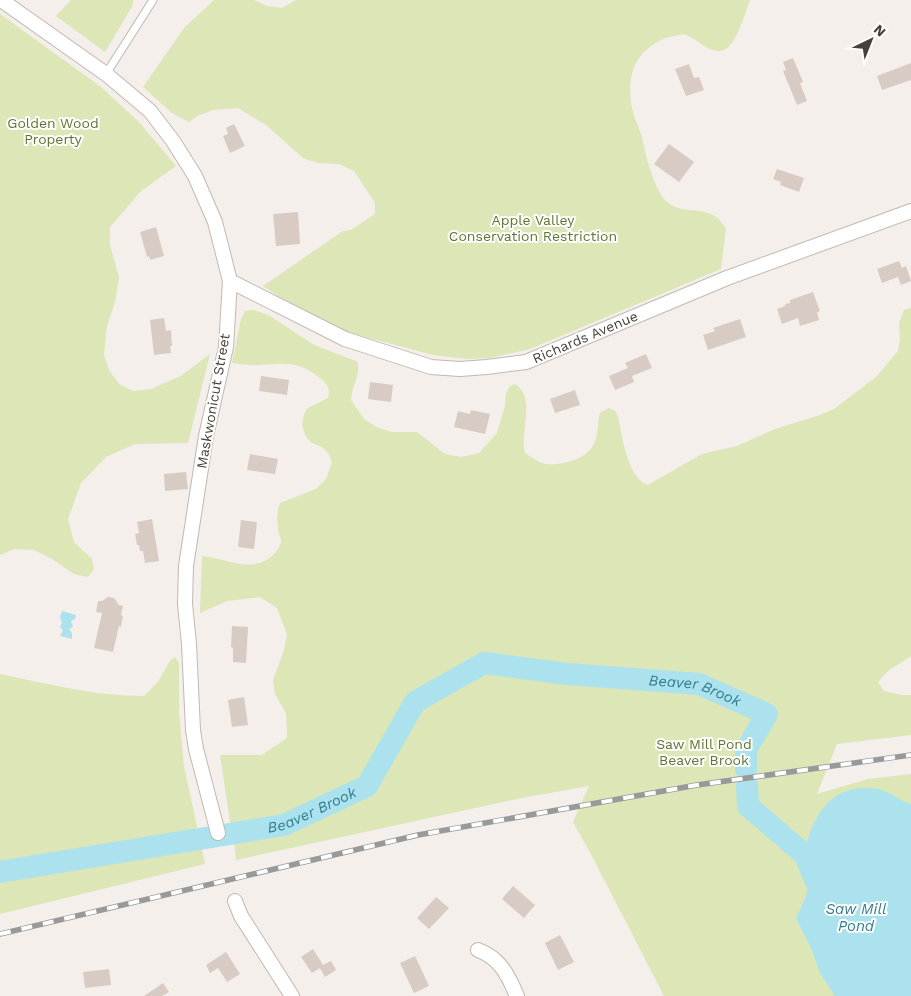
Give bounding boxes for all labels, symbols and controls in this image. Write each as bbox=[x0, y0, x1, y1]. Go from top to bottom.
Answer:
north arrow bbox=[846, 15, 896, 65]
text: N bbox=[871, 21, 889, 40]
park label: Golden Wood Property bbox=[7, 115, 99, 147]
park label: Apple Valley Conservation Restriction bbox=[449, 212, 617, 244]
street label: Richards Avenue bbox=[530, 308, 640, 366]
street label: Maskwonicut Street bbox=[193, 332, 233, 470]
water label: Beaver Brook bbox=[648, 671, 745, 711]
park label: Saw Mill Pond Beaver Brook bbox=[656, 736, 752, 768]
water label: Beaver Brook bbox=[266, 783, 360, 837]
water label: Saw Mill Pond bbox=[825, 900, 887, 935]

